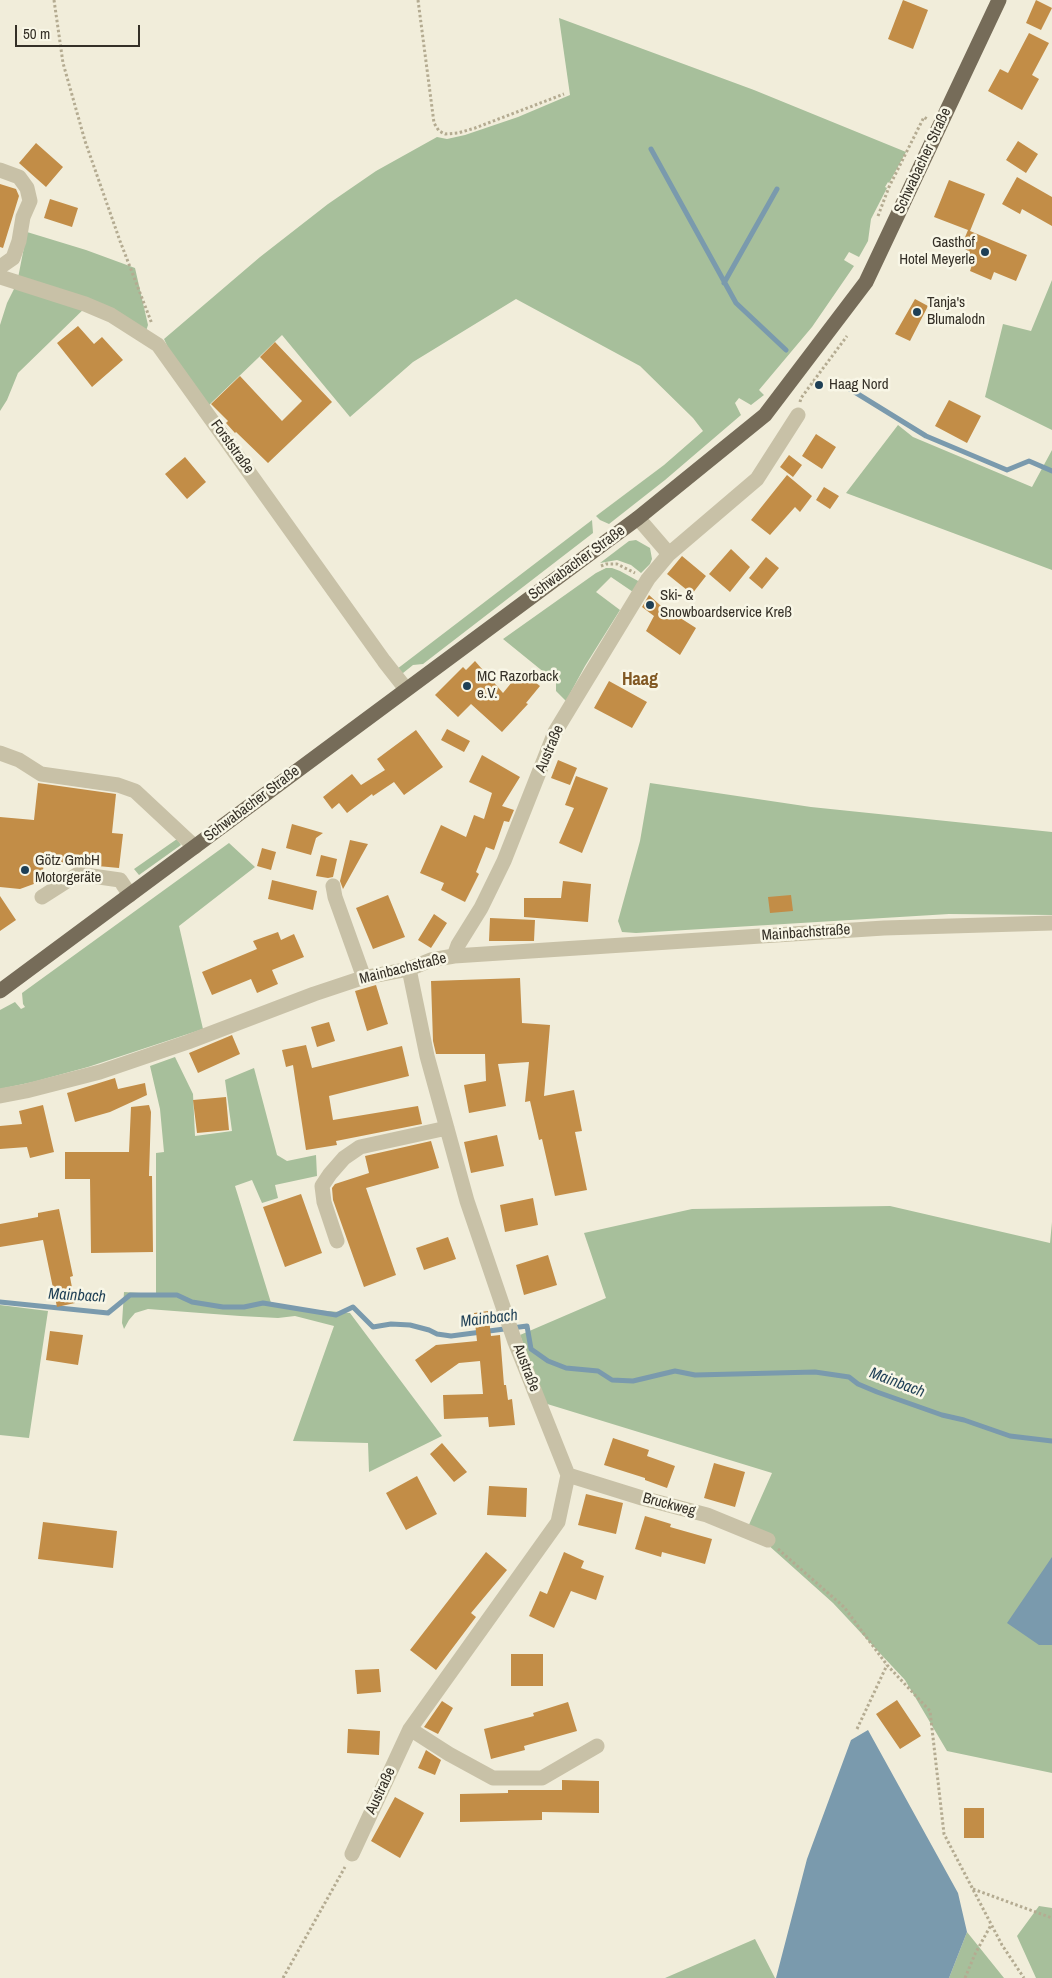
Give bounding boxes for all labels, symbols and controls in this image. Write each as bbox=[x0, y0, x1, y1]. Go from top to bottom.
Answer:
scale bar bbox=[18, 15, 142, 47]
text: 50 m bbox=[23, 23, 50, 44]
street label: Schwabacher Straße bbox=[891, 105, 955, 217]
place label: Gasthof Hotel Meyerle bbox=[899, 234, 975, 269]
marker: Gasthof Hotel Meyerle bbox=[979, 246, 991, 258]
place label: Tanja's Blumalodn bbox=[927, 294, 985, 329]
marker: Tanja's Blumalodn bbox=[911, 306, 923, 318]
place label: Haag Nord bbox=[829, 376, 888, 394]
marker: Haag Nord bbox=[813, 379, 825, 391]
street label: Forststraße bbox=[206, 417, 258, 477]
street label: Schwabacher Straße bbox=[525, 522, 629, 604]
place label: Ski- & Snowboardservice Kreß bbox=[660, 587, 792, 622]
marker: Ski- & Snowboardservice Kreß bbox=[644, 599, 656, 611]
place label: MC Razorback e.V. bbox=[477, 668, 558, 703]
district label: Haag bbox=[622, 669, 658, 691]
marker: MC Razorback e.V. bbox=[461, 680, 473, 692]
street label: Austraße bbox=[532, 723, 568, 775]
street label: Schwabacher Straße bbox=[201, 762, 303, 846]
place label: Götz GmbH Motorgeräte bbox=[35, 852, 101, 887]
marker: Götz GmbH Motorgeräte bbox=[19, 864, 31, 876]
street label: Mainbachstraße bbox=[761, 921, 851, 945]
street label: Mainbachstraße bbox=[358, 950, 448, 988]
water label: Mainbach bbox=[48, 1285, 106, 1307]
water label: Mainbach bbox=[459, 1306, 519, 1332]
street label: Austraße bbox=[509, 1341, 543, 1395]
water label: Mainbach bbox=[867, 1364, 927, 1402]
street label: Bruckweg bbox=[641, 1489, 697, 1521]
street label: Austraße bbox=[362, 1765, 400, 1817]

